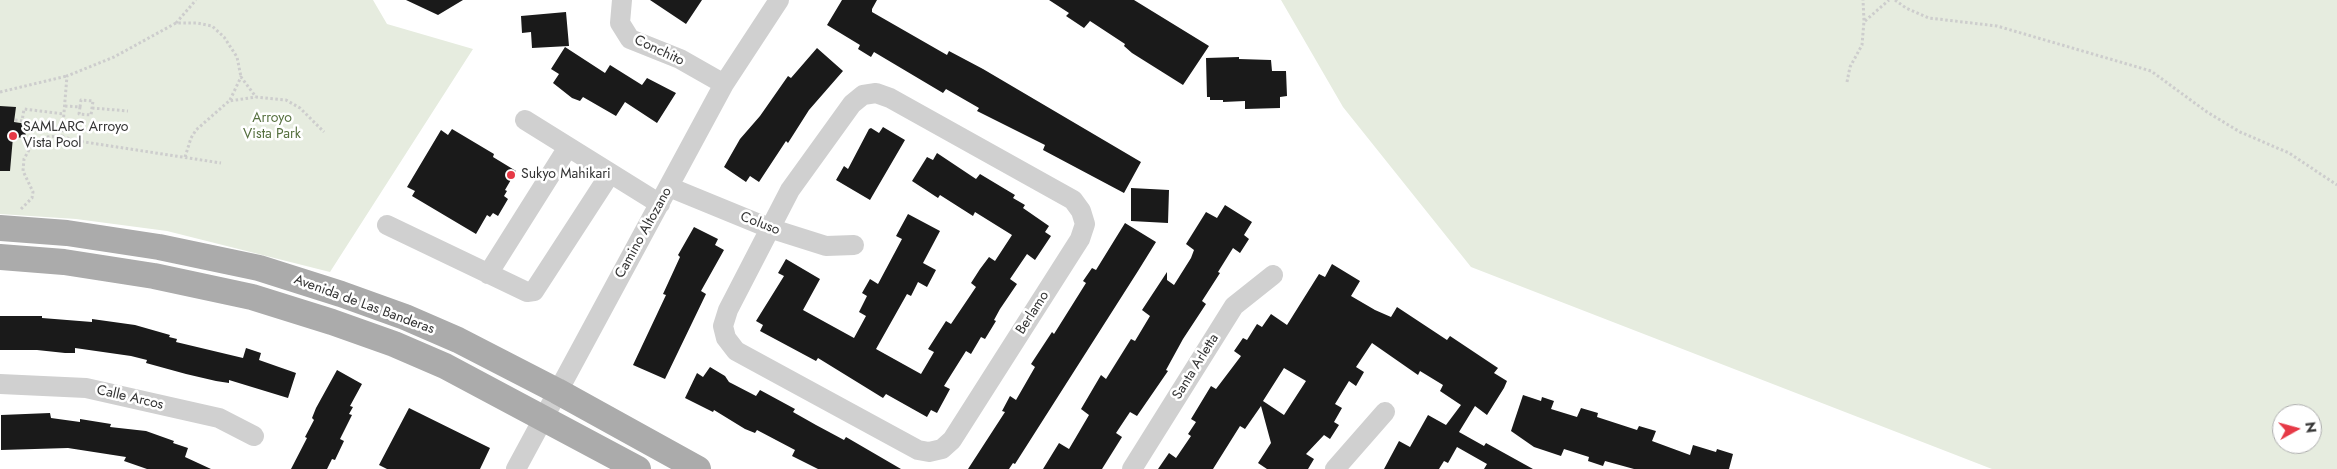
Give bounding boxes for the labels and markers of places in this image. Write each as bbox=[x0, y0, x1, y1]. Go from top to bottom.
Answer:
place label: SAMLARC Arroyo Vista Pool bbox=[23, 120, 129, 152]
marker: SAMLARC Arroyo Vista Pool bbox=[7, 130, 19, 142]
place label: Sukyo Mahikari bbox=[521, 167, 611, 183]
marker: Sukyo Mahikari bbox=[505, 169, 517, 181]

